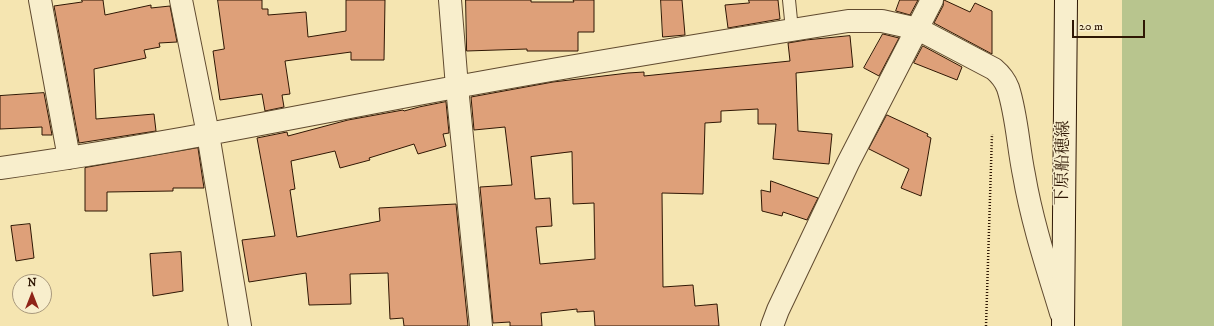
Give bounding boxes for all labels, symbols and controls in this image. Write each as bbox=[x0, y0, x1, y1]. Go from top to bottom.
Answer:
scale bar bbox=[1074, 12, 1147, 38]
text: 20 m bbox=[1079, 19, 1103, 34]
street label: 下原船穂線 bbox=[1053, 120, 1075, 206]
north arrow bbox=[12, 274, 52, 314]
text: N bbox=[27, 276, 37, 290]

